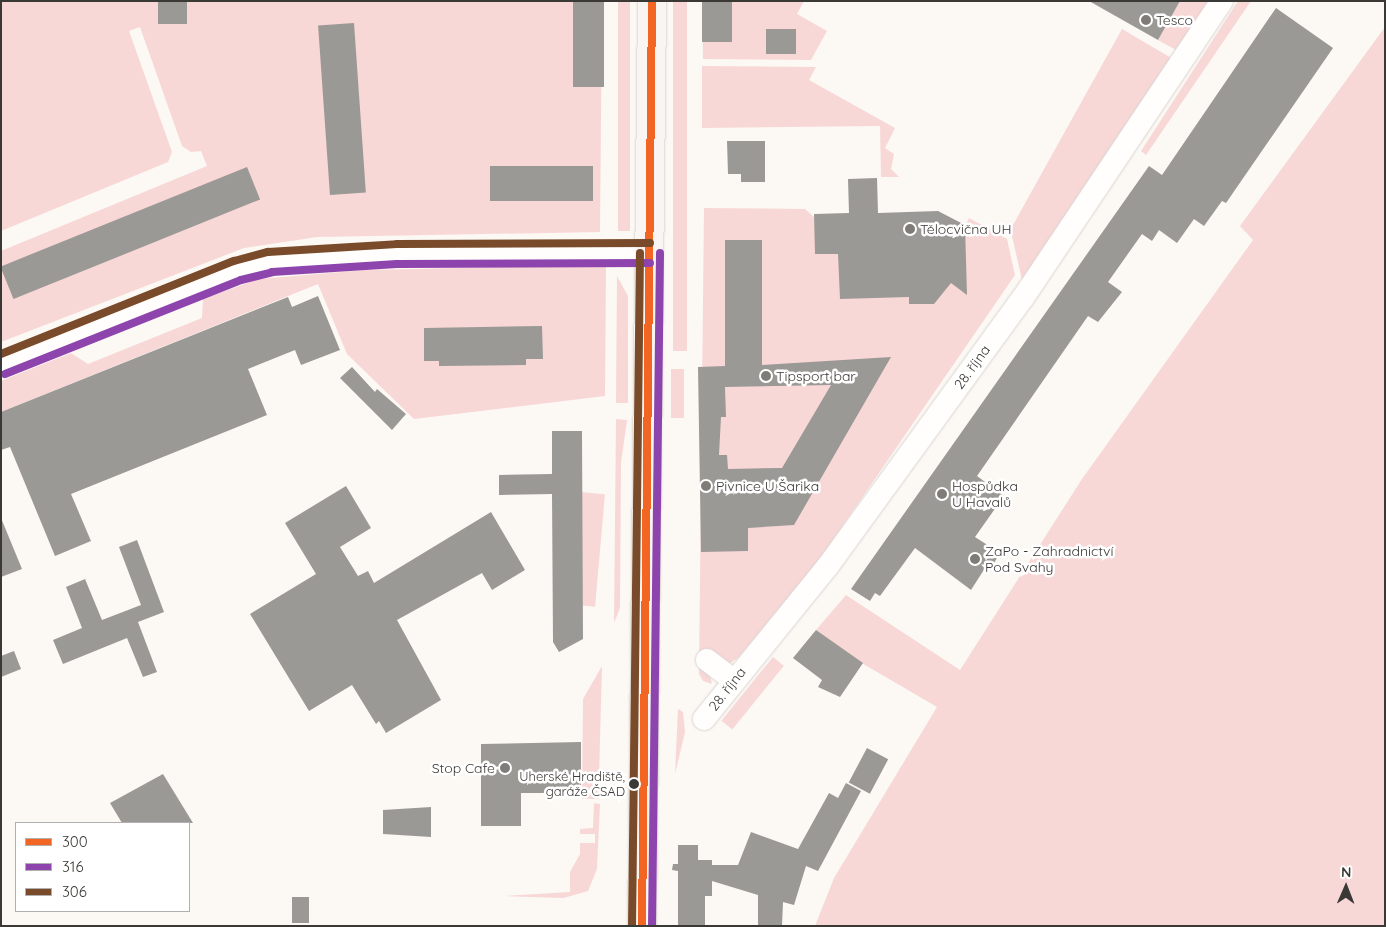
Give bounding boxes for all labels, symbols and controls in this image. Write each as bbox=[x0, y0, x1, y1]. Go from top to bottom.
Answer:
place label: Tesco bbox=[1156, 12, 1193, 28]
marker: Tesco bbox=[1140, 14, 1152, 26]
place label: Tělocvična UH bbox=[920, 221, 1012, 237]
marker: Tělocvična UH bbox=[904, 223, 916, 235]
street label: 28. října bbox=[950, 342, 994, 392]
place label: Tipsport bar bbox=[776, 368, 856, 384]
marker: Tipsport bar bbox=[760, 370, 772, 382]
place label: Pivnice U Šarika bbox=[716, 478, 819, 494]
place label: Hospůdka U Havalů bbox=[952, 478, 1018, 511]
marker: Pivnice U Šarika bbox=[700, 480, 712, 492]
marker: Hospůdka U Havalů bbox=[936, 488, 948, 500]
place label: ZaPo - Zahradnictví Pod Svahy bbox=[985, 543, 1113, 576]
marker: ZaPo - Zahradnictví Pod Svahy bbox=[969, 553, 981, 565]
street label: 28. října bbox=[705, 664, 749, 714]
place label: Stop Cafe bbox=[432, 760, 495, 776]
marker: Stop Cafe bbox=[499, 762, 511, 774]
place label: Uherské Hradiště, garáže ČSAD bbox=[519, 769, 625, 800]
marker: Uherské Hradiště, garáže ČSAD bbox=[629, 779, 639, 789]
legend bbox=[15, 822, 190, 912]
text: 300 bbox=[62, 832, 88, 851]
text: 316 bbox=[62, 857, 83, 876]
north arrow bbox=[1321, 862, 1371, 912]
text: N bbox=[1341, 863, 1352, 881]
text: 306 bbox=[62, 882, 87, 901]

